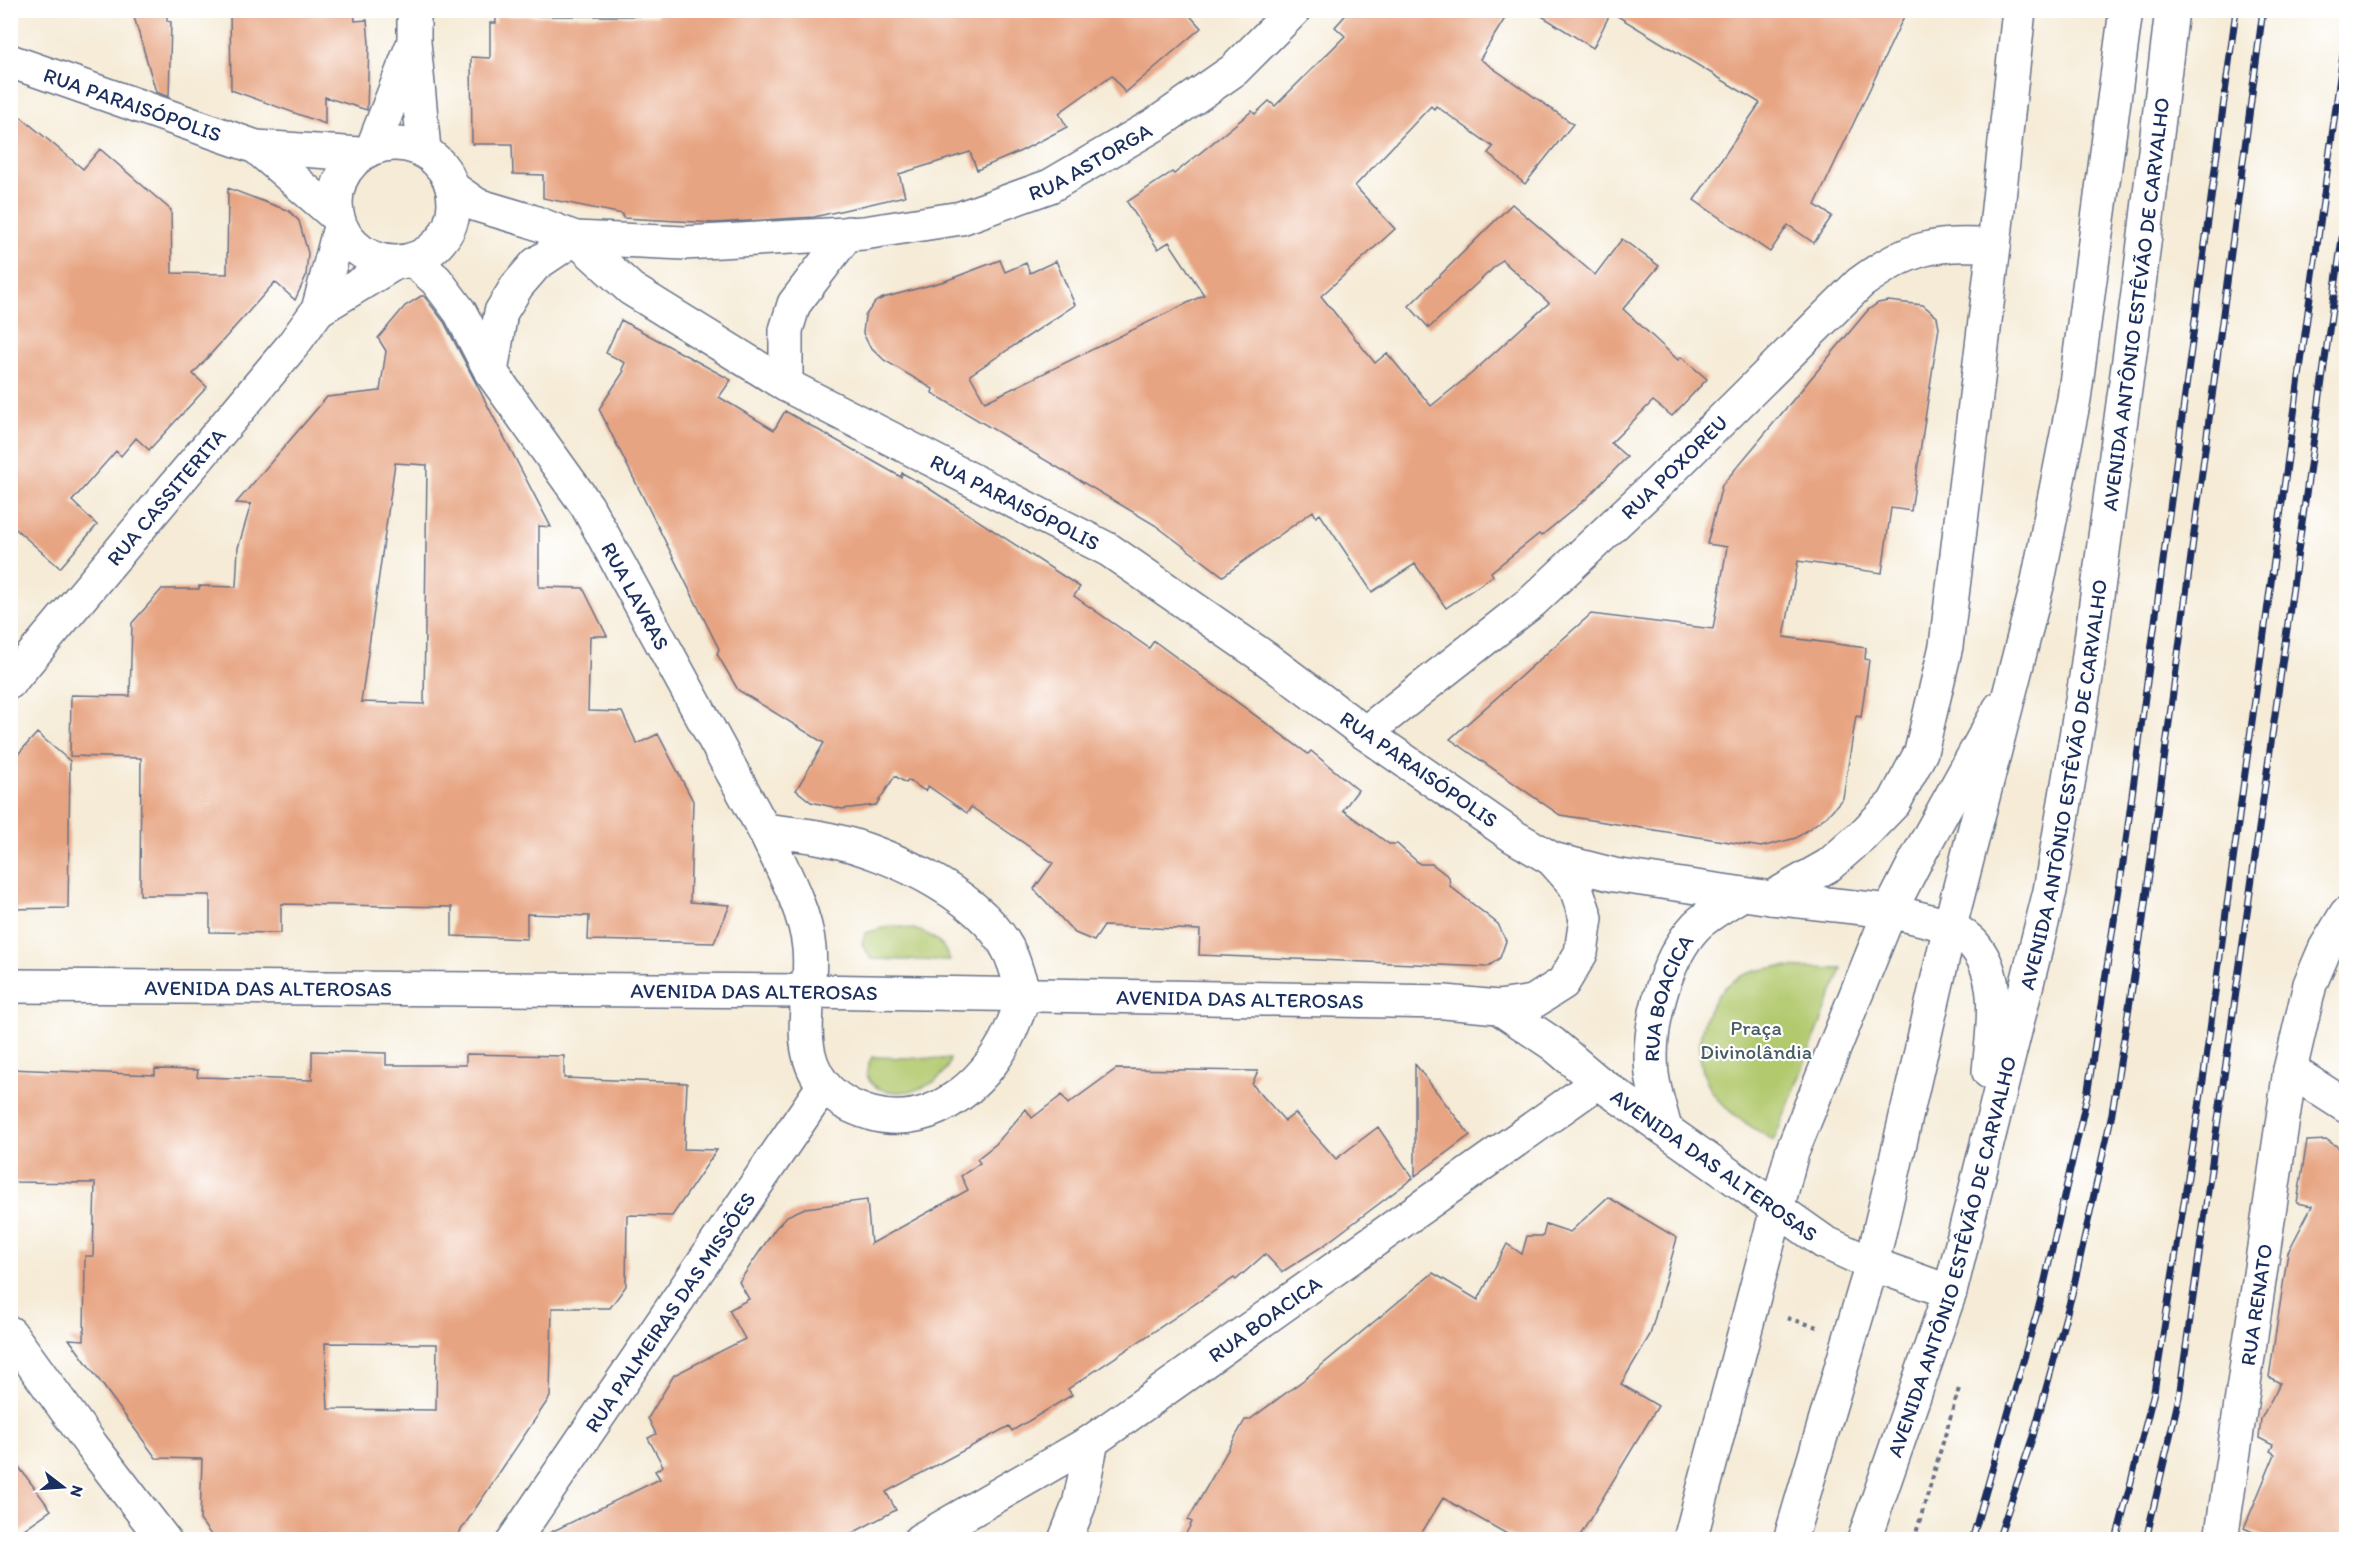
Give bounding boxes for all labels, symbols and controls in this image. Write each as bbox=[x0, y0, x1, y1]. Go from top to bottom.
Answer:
street label: RUA PARAISÓPOLIS bbox=[41, 61, 225, 146]
street label: AVENIDA ANTÔNIO ESTÊVÃO DE CARVALHO bbox=[2096, 96, 2174, 512]
street label: RUA ASTORGA bbox=[1025, 117, 1156, 205]
street label: RUA POXOREU bbox=[1615, 409, 1732, 524]
street label: RUA CASSITERITA bbox=[101, 422, 231, 570]
street label: RUA PARAISÓPOLIS bbox=[926, 449, 1104, 555]
street label: RUA LAVRAS bbox=[596, 537, 676, 654]
street label: AVENIDA ANTÔNIO ESTÊVÃO DE CARVALHO bbox=[2013, 578, 2112, 992]
street label: RUA PARAISÓPOLIS bbox=[1335, 705, 1503, 833]
street label: RUA BOACICA bbox=[1639, 929, 1698, 1062]
street label: AVENIDA DAS ALTEROSAS bbox=[144, 974, 392, 1001]
street label: AVENIDA DAS ALTEROSAS bbox=[630, 977, 878, 1005]
street label: AVENIDA DAS ALTEROSAS bbox=[1116, 984, 1364, 1013]
park label: Praça Divinolândia bbox=[1700, 1015, 1812, 1064]
street label: AVENIDA ANTÔNIO ESTÊVÃO DE CARVALHO bbox=[1881, 1053, 2021, 1460]
street label: AVENIDA DAS ALTEROSAS bbox=[1606, 1083, 1823, 1246]
street label: RUA PALMEIRAS DAS MISSÕES bbox=[579, 1187, 760, 1437]
street label: RUA RENATO bbox=[2234, 1242, 2277, 1367]
street label: RUA BOACICA bbox=[1203, 1270, 1326, 1367]
north arrow bbox=[33, 1457, 93, 1517]
text: N bbox=[66, 1483, 88, 1499]

